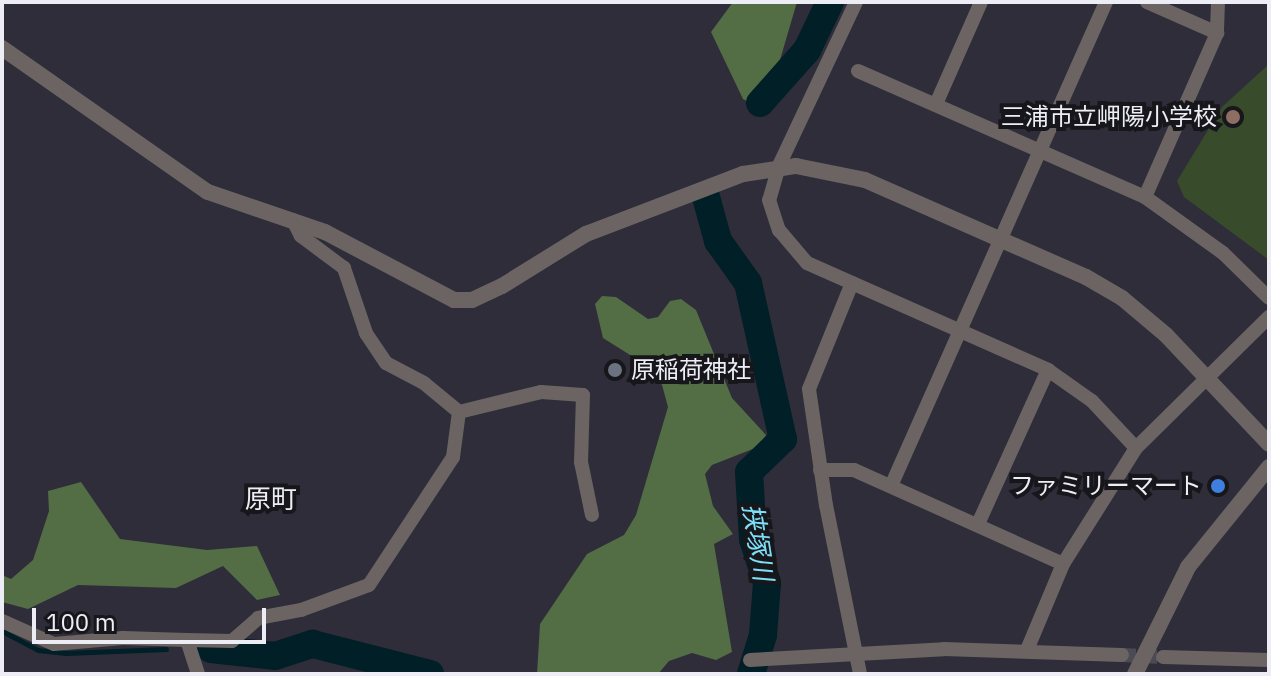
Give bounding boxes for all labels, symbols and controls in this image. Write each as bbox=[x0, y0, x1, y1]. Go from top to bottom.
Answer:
place label: 三浦市立岬陽小学校 bbox=[1001, 103, 1217, 131]
marker: 三浦市立岬陽小学校 bbox=[1224, 108, 1242, 126]
place label: 原稲荷神社 bbox=[631, 356, 751, 384]
marker: 原稲荷神社 bbox=[606, 361, 624, 379]
place label: ファミリーマート bbox=[1010, 472, 1202, 500]
marker: ファミリーマート bbox=[1209, 477, 1227, 495]
district label: 原町 bbox=[245, 483, 297, 515]
water label: 挟塚川 bbox=[736, 501, 780, 583]
scale bar bbox=[36, 592, 270, 642]
text: 100 m bbox=[46, 606, 116, 638]

